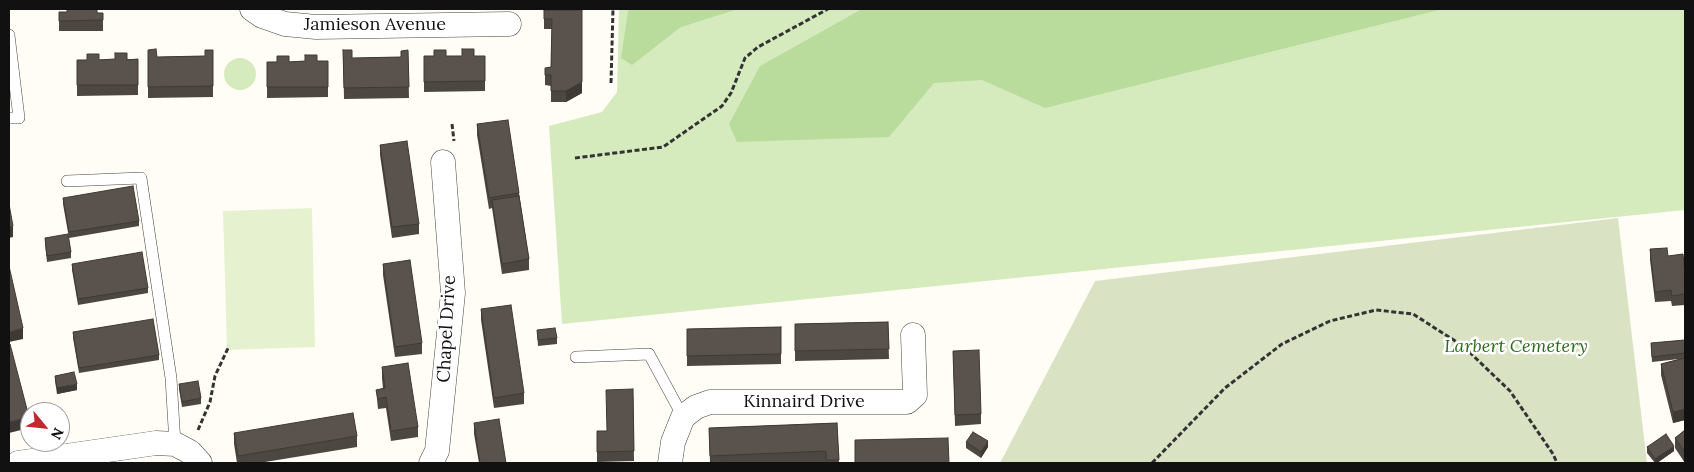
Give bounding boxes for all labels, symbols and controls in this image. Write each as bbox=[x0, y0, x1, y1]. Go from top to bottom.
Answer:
street label: Jamieson Avenue bbox=[304, 14, 446, 36]
street label: Chapel Drive bbox=[433, 275, 461, 383]
park label: Larbert Cemetery bbox=[1444, 336, 1588, 358]
street label: Kinnaird Drive bbox=[743, 391, 865, 413]
north arrow bbox=[20, 402, 70, 452]
text: N bbox=[47, 425, 68, 443]

